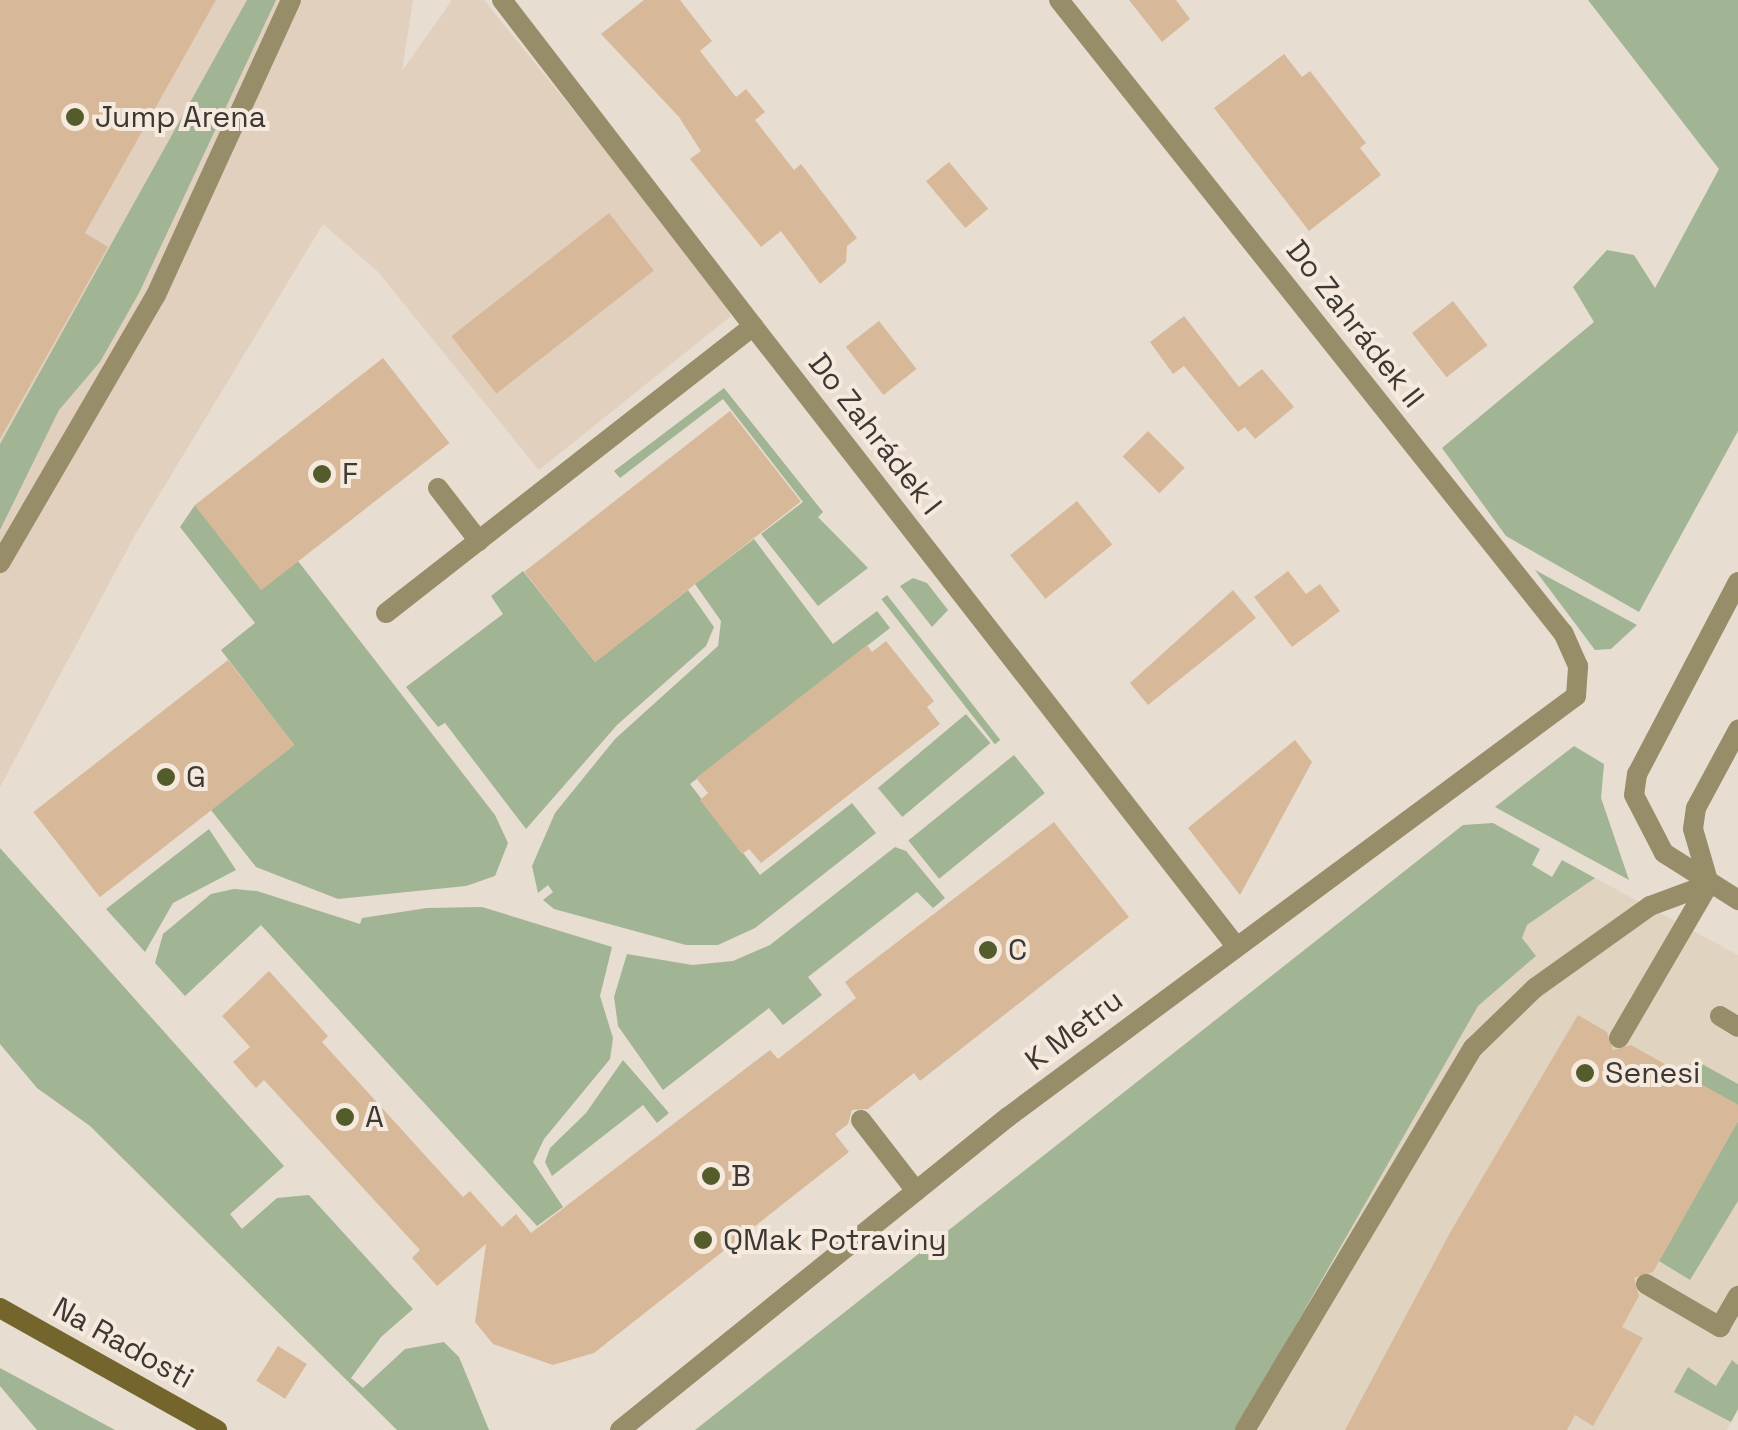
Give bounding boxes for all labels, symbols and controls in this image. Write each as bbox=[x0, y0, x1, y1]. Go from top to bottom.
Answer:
place label: Jump Arena bbox=[95, 99, 266, 135]
marker: Jump Arena bbox=[64, 106, 86, 128]
street label: Do Zahrádek II bbox=[1279, 233, 1431, 415]
street label: Do Zahrádek I bbox=[801, 346, 949, 522]
place label: F bbox=[342, 456, 358, 492]
marker: F bbox=[311, 463, 333, 485]
place label: G bbox=[186, 759, 206, 795]
marker: G bbox=[155, 766, 177, 788]
place label: C bbox=[1008, 932, 1027, 968]
marker: C bbox=[977, 939, 999, 961]
street label: K Metru bbox=[1018, 982, 1130, 1078]
place label: Senesi bbox=[1605, 1055, 1700, 1091]
marker: Senesi bbox=[1574, 1062, 1596, 1084]
place label: A bbox=[365, 1099, 384, 1135]
marker: A bbox=[334, 1106, 356, 1128]
place label: B bbox=[731, 1158, 751, 1194]
marker: B bbox=[700, 1165, 722, 1187]
place label: QMak Potraviny bbox=[723, 1222, 947, 1258]
marker: QMak Potraviny bbox=[692, 1229, 714, 1251]
street label: Na Radosti bbox=[46, 1290, 200, 1396]

